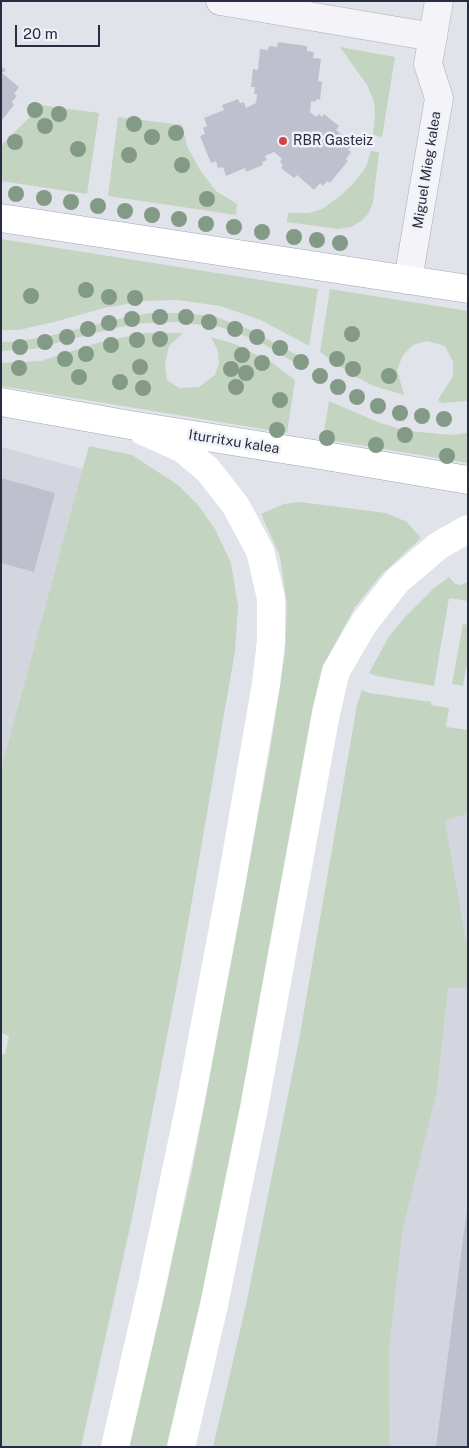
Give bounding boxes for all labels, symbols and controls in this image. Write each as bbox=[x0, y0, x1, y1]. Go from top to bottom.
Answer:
scale bar bbox=[18, 15, 102, 47]
text: 20 m bbox=[23, 25, 58, 42]
street label: Miguel Mieg kalea bbox=[409, 110, 445, 230]
place label: RBR Gasteiz bbox=[293, 133, 373, 149]
marker: RBR Gasteiz bbox=[277, 135, 289, 147]
street label: Iturritxu kalea bbox=[187, 427, 281, 457]

